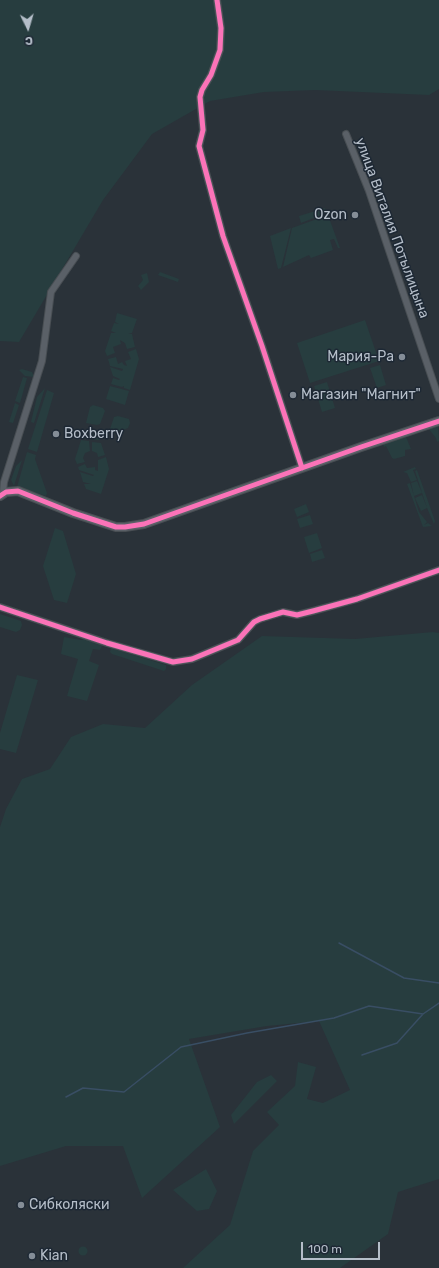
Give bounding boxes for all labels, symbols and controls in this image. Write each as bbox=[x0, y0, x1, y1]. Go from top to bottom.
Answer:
north arrow bbox=[8, 8, 48, 48]
text: С bbox=[25, 34, 34, 47]
street label: улица Виталия Потылицына bbox=[351, 136, 433, 320]
place label: Ozon bbox=[314, 207, 347, 223]
marker: Ozon bbox=[350, 210, 360, 220]
place label: Мария-Ра bbox=[327, 349, 394, 365]
marker: Мария-Ра bbox=[397, 352, 407, 362]
place label: Магазин "Магнит" bbox=[301, 387, 421, 403]
marker: Магазин "Магнит" bbox=[288, 390, 298, 400]
place label: Boxberry bbox=[64, 426, 123, 442]
marker: Boxberry bbox=[51, 429, 61, 439]
place label: Сибколяски bbox=[29, 1197, 110, 1213]
marker: Сибколяски bbox=[16, 1200, 26, 1210]
scale bar bbox=[303, 1234, 382, 1260]
text: 100 m bbox=[308, 1242, 342, 1256]
place label: Kian bbox=[40, 1248, 68, 1264]
marker: Kian bbox=[27, 1251, 37, 1261]

